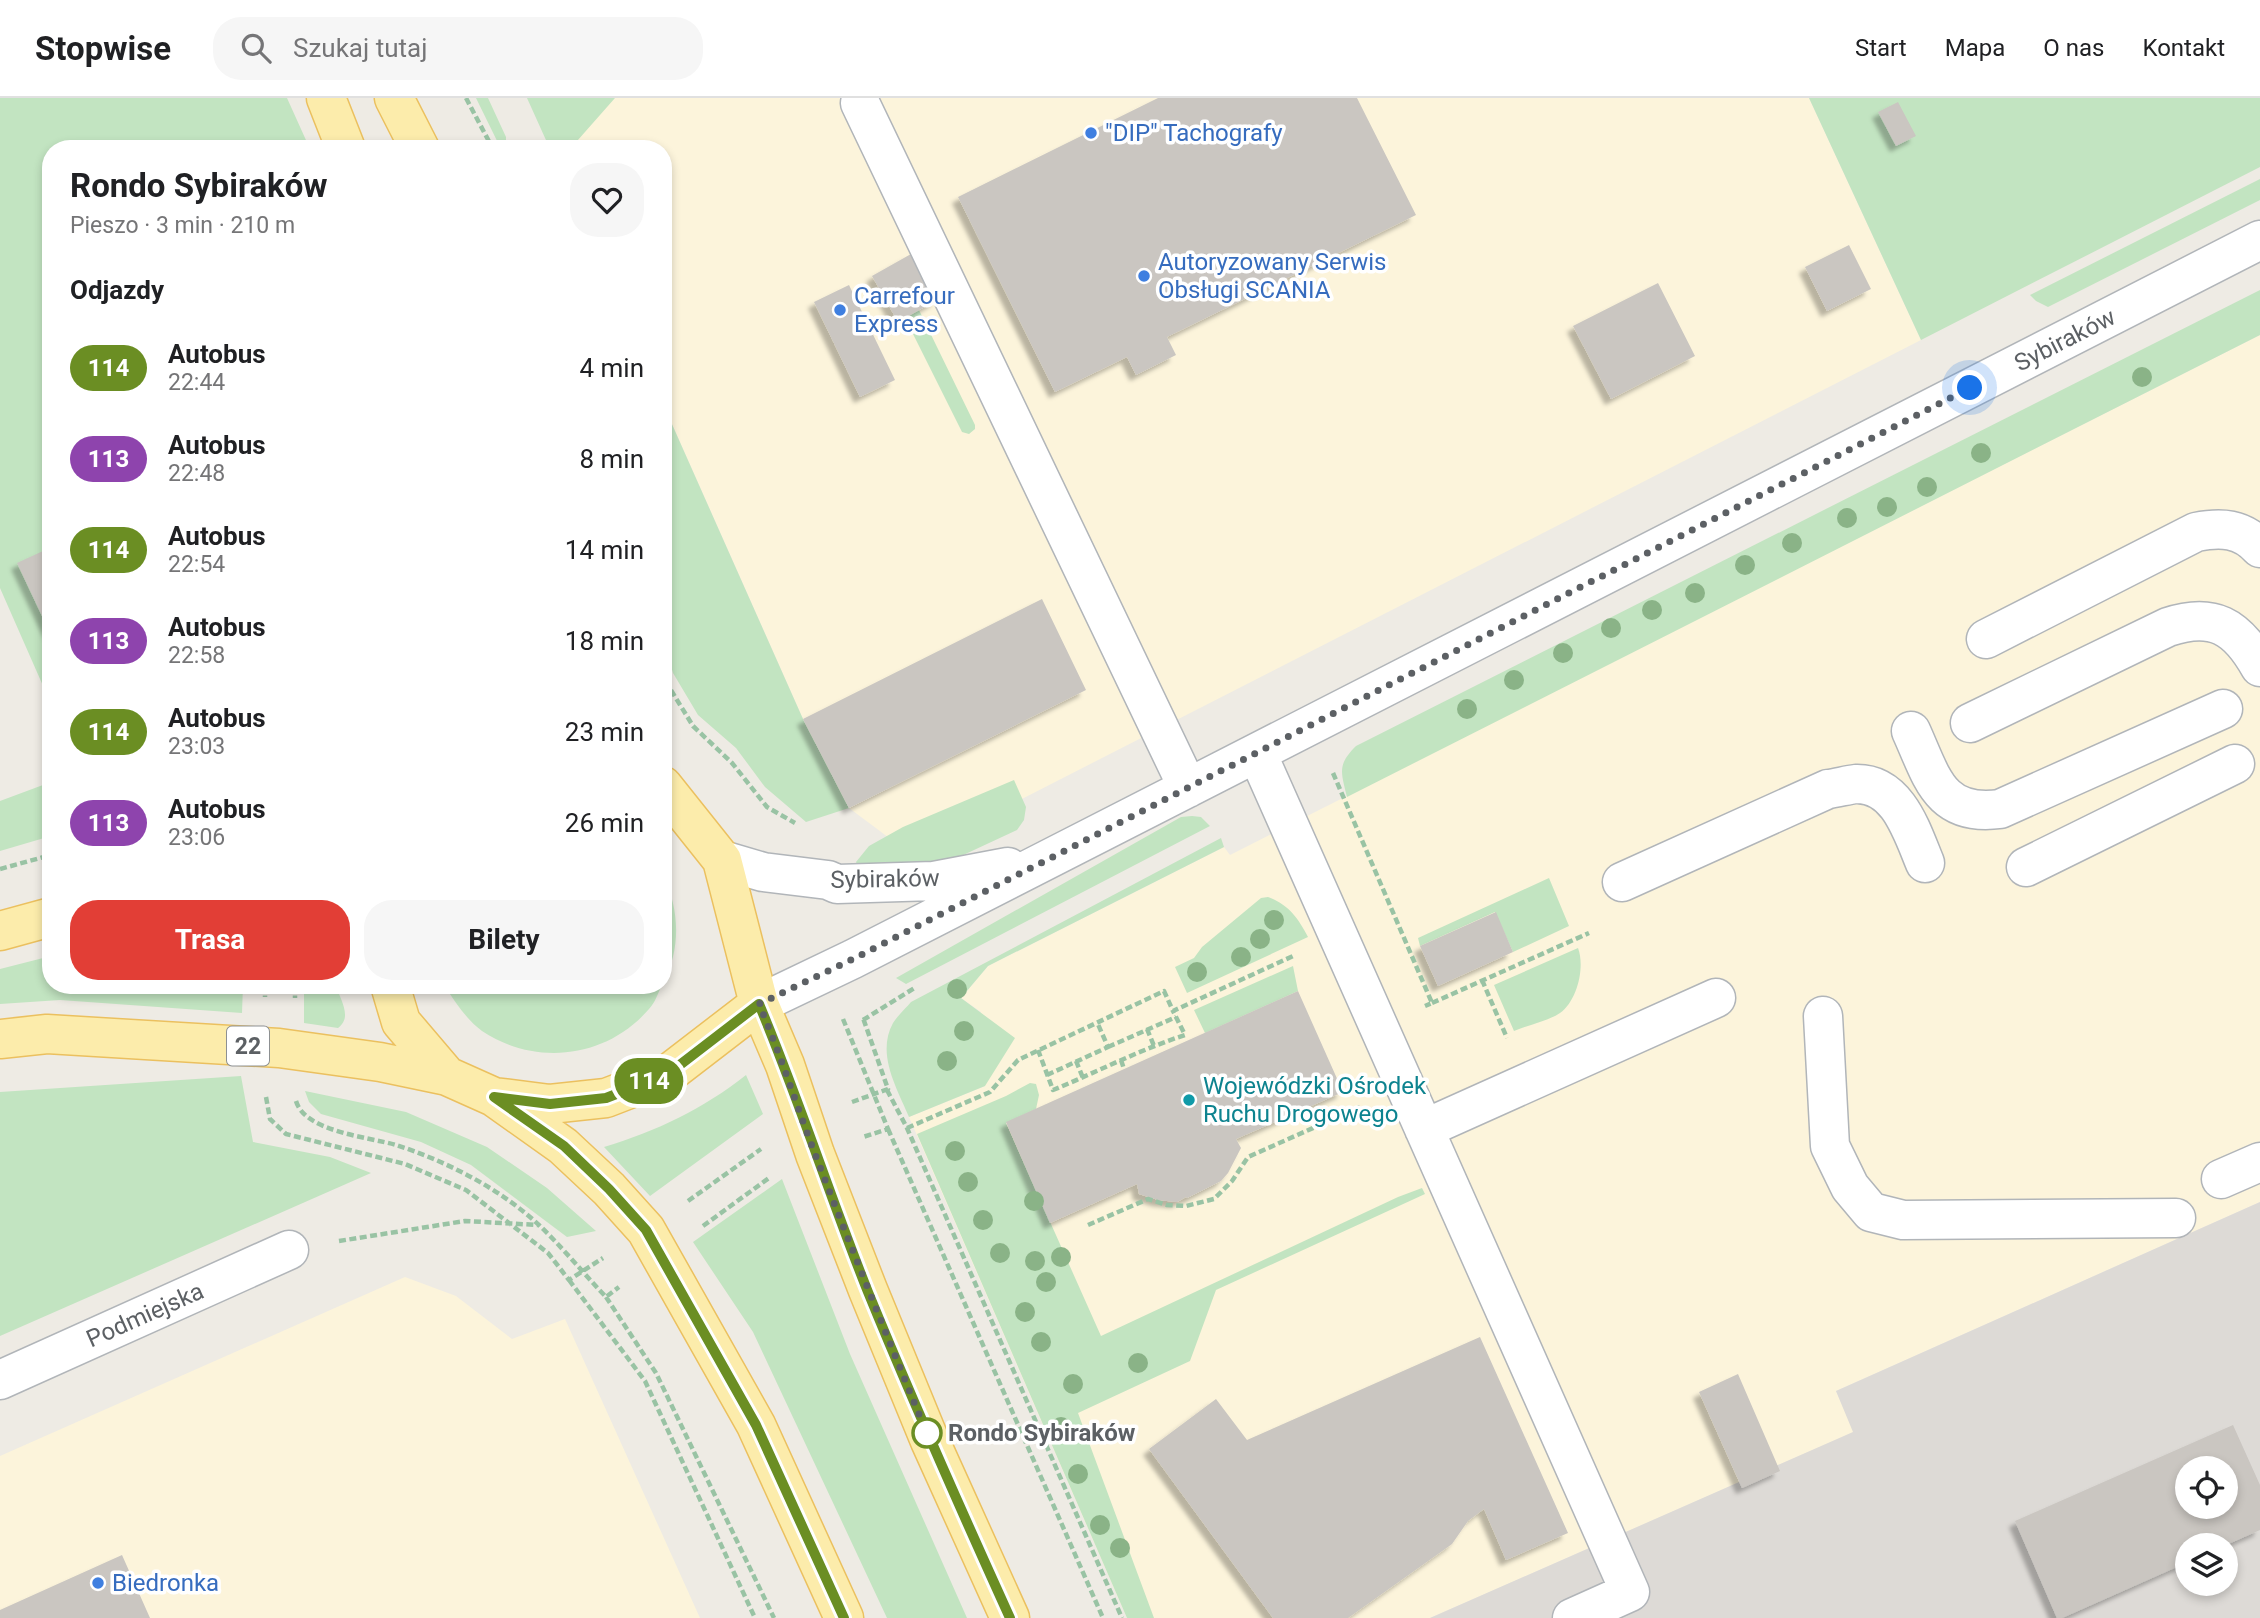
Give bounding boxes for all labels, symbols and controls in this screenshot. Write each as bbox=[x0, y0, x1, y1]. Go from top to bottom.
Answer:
search box bbox=[213, 17, 703, 80]
text: Stopwise bbox=[35, 29, 171, 68]
icon: search bbox=[237, 29, 275, 67]
text: Szukaj tutaj bbox=[293, 33, 427, 63]
text: Start bbox=[1855, 34, 1907, 62]
text: Mapa bbox=[1945, 34, 2005, 62]
text: O nas bbox=[2043, 34, 2104, 62]
text: Kontakt bbox=[2142, 34, 2225, 62]
place label: "DIP" Tachografy bbox=[1105, 119, 1283, 147]
marker: "DIP" Tachografy bbox=[1083, 125, 1099, 141]
button: heart bbox=[570, 163, 644, 237]
text: Rondo Sybiraków bbox=[70, 166, 328, 205]
text: Pieszo · 3 min · 210 m bbox=[70, 212, 295, 239]
place label: Autoryzowany Serwis Obsługi SCANIA bbox=[1158, 248, 1386, 304]
marker: Autoryzowany Serwis Obsługi SCANIA bbox=[1136, 268, 1152, 284]
text: Odjazdy bbox=[70, 275, 164, 305]
place label: Carrefour Express bbox=[854, 282, 955, 338]
marker: Carrefour Express bbox=[832, 302, 848, 318]
street label: Sybiraków bbox=[2010, 303, 2120, 377]
text: Autobus bbox=[168, 339, 266, 369]
text: 4 min bbox=[579, 353, 644, 383]
text: 114 bbox=[88, 354, 129, 382]
text: 22:44 bbox=[168, 369, 225, 396]
your location bbox=[1952, 370, 1987, 405]
text: Autobus bbox=[168, 430, 266, 460]
text: 8 min bbox=[579, 444, 644, 474]
text: 113 bbox=[88, 445, 129, 473]
text: 22:48 bbox=[168, 460, 225, 487]
text: Autobus bbox=[168, 521, 266, 551]
text: 14 min bbox=[565, 535, 644, 565]
text: 114 bbox=[88, 536, 129, 564]
text: 22:54 bbox=[168, 551, 225, 578]
text: Autobus bbox=[168, 612, 266, 642]
text: 18 min bbox=[565, 626, 644, 656]
text: 113 bbox=[88, 627, 129, 655]
text: 22:58 bbox=[168, 642, 225, 669]
text: Autobus bbox=[168, 703, 266, 733]
text: 23 min bbox=[565, 717, 644, 747]
text: 114 bbox=[88, 718, 129, 746]
text: 23:03 bbox=[168, 733, 225, 760]
text: Autobus bbox=[168, 794, 266, 824]
text: 26 min bbox=[565, 808, 644, 838]
text: 113 bbox=[88, 809, 129, 837]
text: 23:06 bbox=[168, 824, 225, 851]
street label: Sybiraków bbox=[830, 864, 940, 894]
button: Trasa bbox=[70, 900, 350, 980]
button: Bilety bbox=[364, 900, 644, 980]
road number: 22 bbox=[227, 1026, 269, 1065]
line badge: 114 bbox=[609, 1058, 689, 1104]
text: 114 bbox=[628, 1067, 670, 1095]
place label: Wojewódzki Ośrodek Ruchu Drogowego bbox=[1203, 1072, 1427, 1128]
marker: Wojewódzki Ośrodek Ruchu Drogowego bbox=[1181, 1092, 1197, 1108]
street label: Podmiejska bbox=[82, 1277, 208, 1353]
marker: Rondo Sybiraków bbox=[912, 1418, 942, 1448]
place label: Rondo Sybiraków bbox=[948, 1419, 1136, 1447]
map controls bbox=[2175, 1456, 2238, 1596]
button: locate bbox=[2175, 1456, 2238, 1519]
button: layers bbox=[2175, 1533, 2238, 1596]
place label: Biedronka bbox=[112, 1569, 219, 1597]
marker: Biedronka bbox=[90, 1575, 106, 1591]

